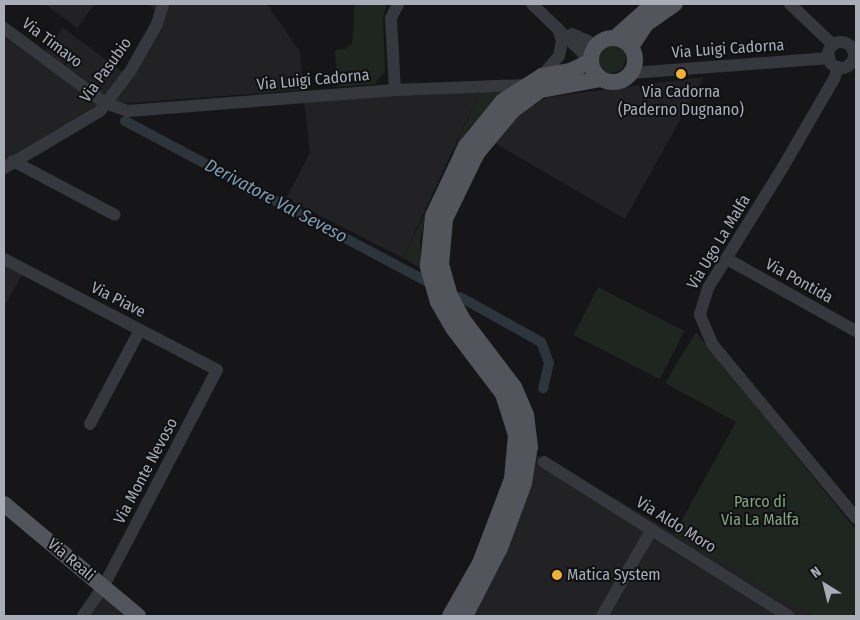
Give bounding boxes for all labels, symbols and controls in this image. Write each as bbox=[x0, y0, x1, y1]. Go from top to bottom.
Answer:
street label: Via Timavo bbox=[18, 14, 86, 72]
street label: Via Pasubio bbox=[76, 34, 136, 106]
street label: Via Luigi Cadorna bbox=[671, 35, 785, 63]
street label: Via Luigi Cadorna bbox=[256, 66, 370, 94]
marker: Via Cadorna (Paderno Dugnano) bbox=[675, 68, 687, 80]
place label: Via Cadorna (Paderno Dugnano) bbox=[618, 82, 744, 120]
water label: Derivatore Val Seveso bbox=[201, 154, 351, 248]
street label: Via Ugo La Malfa bbox=[683, 191, 755, 293]
street label: Via Pontida bbox=[762, 255, 836, 307]
street label: Via Piave bbox=[87, 278, 149, 322]
street label: Via Monte Nevoso bbox=[110, 415, 182, 527]
park label: Parco di Via La Malfa bbox=[721, 492, 799, 530]
street label: Via Aldo Moro bbox=[633, 493, 719, 557]
street label: Via Reali bbox=[43, 535, 99, 585]
north arrow bbox=[800, 560, 850, 610]
text: N bbox=[807, 563, 824, 582]
place label: Matica System bbox=[567, 565, 661, 585]
marker: Matica System bbox=[551, 569, 563, 581]

